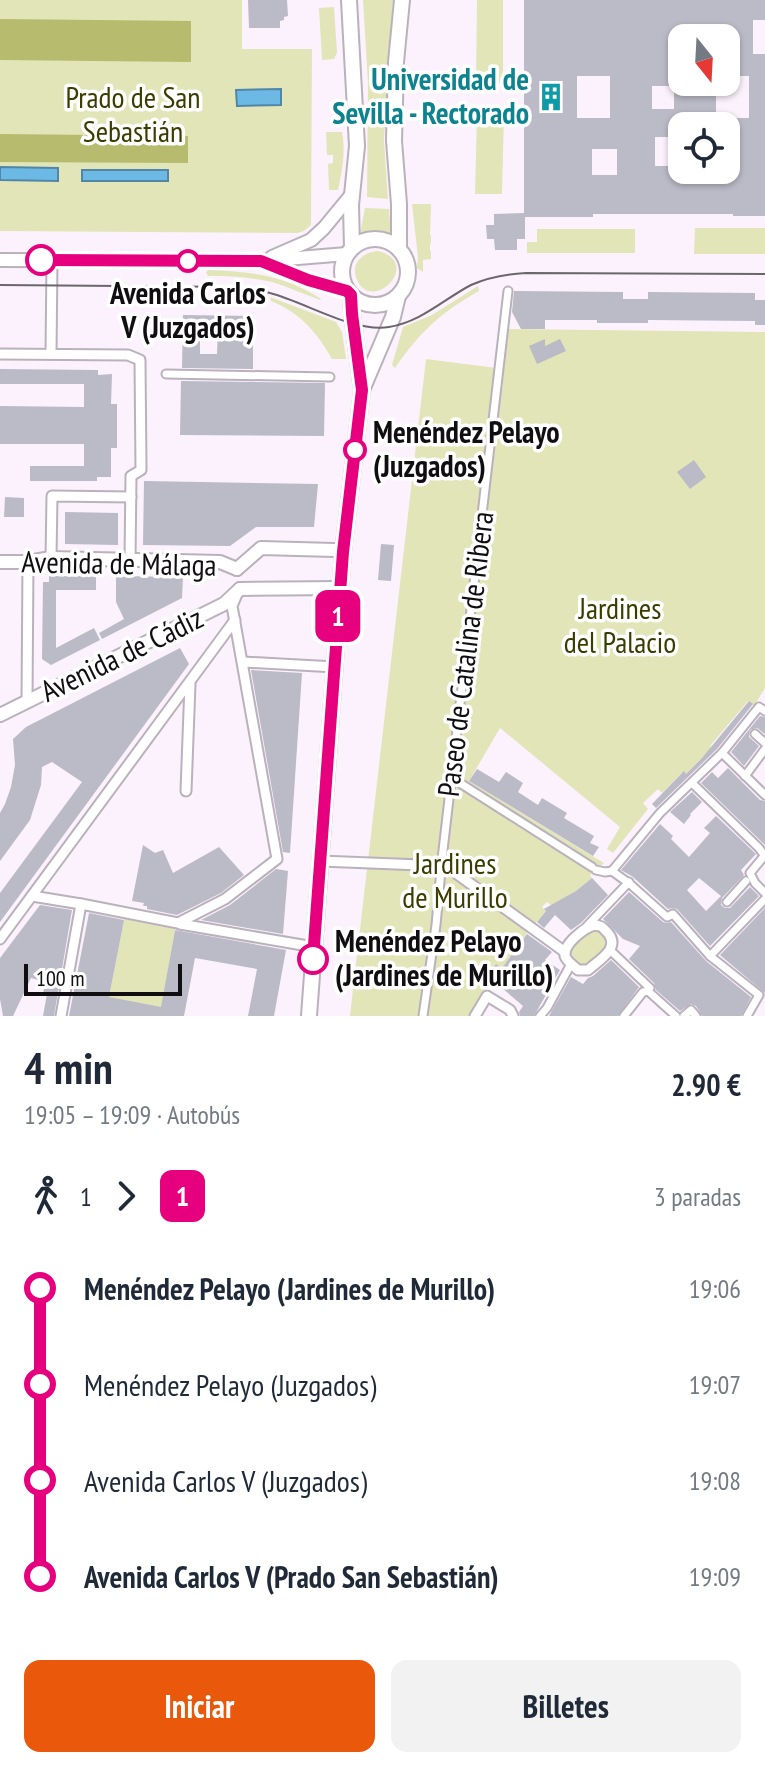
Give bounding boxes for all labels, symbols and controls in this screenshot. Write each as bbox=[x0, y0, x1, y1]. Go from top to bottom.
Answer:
north arrow bbox=[668, 24, 740, 96]
map controls bbox=[668, 24, 740, 184]
place label: Universidad de Sevilla - Rectorado bbox=[332, 59, 529, 132]
park label: Prado de San Sebastián bbox=[66, 77, 201, 150]
building icon: Universidad de Sevilla - Rectorado bbox=[536, 82, 566, 112]
button: locate bbox=[668, 112, 740, 184]
unlabelled marker bbox=[26, 245, 56, 275]
marker: Avenida Carlos V (Juzgados) bbox=[177, 250, 199, 272]
place label: Avenida Carlos V (Juzgados) bbox=[109, 273, 266, 346]
place label: Menéndez Pelayo (Juzgados) bbox=[373, 412, 560, 485]
marker: Menéndez Pelayo (Juzgados) bbox=[344, 439, 366, 461]
street label: Paseo de Catalina de Ribera bbox=[428, 509, 501, 799]
street label: Avenida de Málaga bbox=[21, 541, 217, 584]
park label: Jardines del Palacio bbox=[564, 588, 676, 661]
line badge: 1 bbox=[312, 590, 364, 642]
text: 1 bbox=[331, 597, 345, 634]
street label: Avenida de Cádiz bbox=[34, 598, 209, 710]
park label: Jardines de Murillo bbox=[402, 843, 508, 916]
place label: Menéndez Pelayo (Jardines de Murillo) bbox=[335, 921, 553, 994]
marker: Menéndez Pelayo (Jardines de Murillo) bbox=[298, 944, 328, 974]
scale bar bbox=[24, 960, 182, 996]
text: 100 m bbox=[36, 964, 85, 992]
text: 4 min bbox=[24, 1039, 113, 1096]
text: 2.90 € bbox=[671, 1065, 741, 1104]
text: 19:05 – 19:09 · Autobús bbox=[24, 1098, 240, 1131]
icon: walk bbox=[24, 1174, 68, 1218]
icon: forward bbox=[104, 1174, 148, 1218]
text: 1 bbox=[176, 1177, 189, 1214]
text: 1 bbox=[80, 1180, 92, 1213]
text: 3 paradas bbox=[654, 1180, 741, 1213]
text: Menéndez Pelayo (Jardines de Murillo) bbox=[84, 1269, 495, 1308]
text: 19:06 bbox=[689, 1272, 741, 1305]
text: Menéndez Pelayo (Juzgados) bbox=[84, 1365, 376, 1404]
text: 19:07 bbox=[689, 1368, 741, 1401]
text: Avenida Carlos V (Juzgados) bbox=[84, 1461, 367, 1500]
text: 19:08 bbox=[689, 1464, 741, 1497]
text: Avenida Carlos V (Prado San Sebastián) bbox=[84, 1557, 499, 1596]
text: 19:09 bbox=[689, 1560, 741, 1593]
button: Iniciar bbox=[24, 1660, 375, 1752]
button: Billetes bbox=[391, 1660, 741, 1752]

